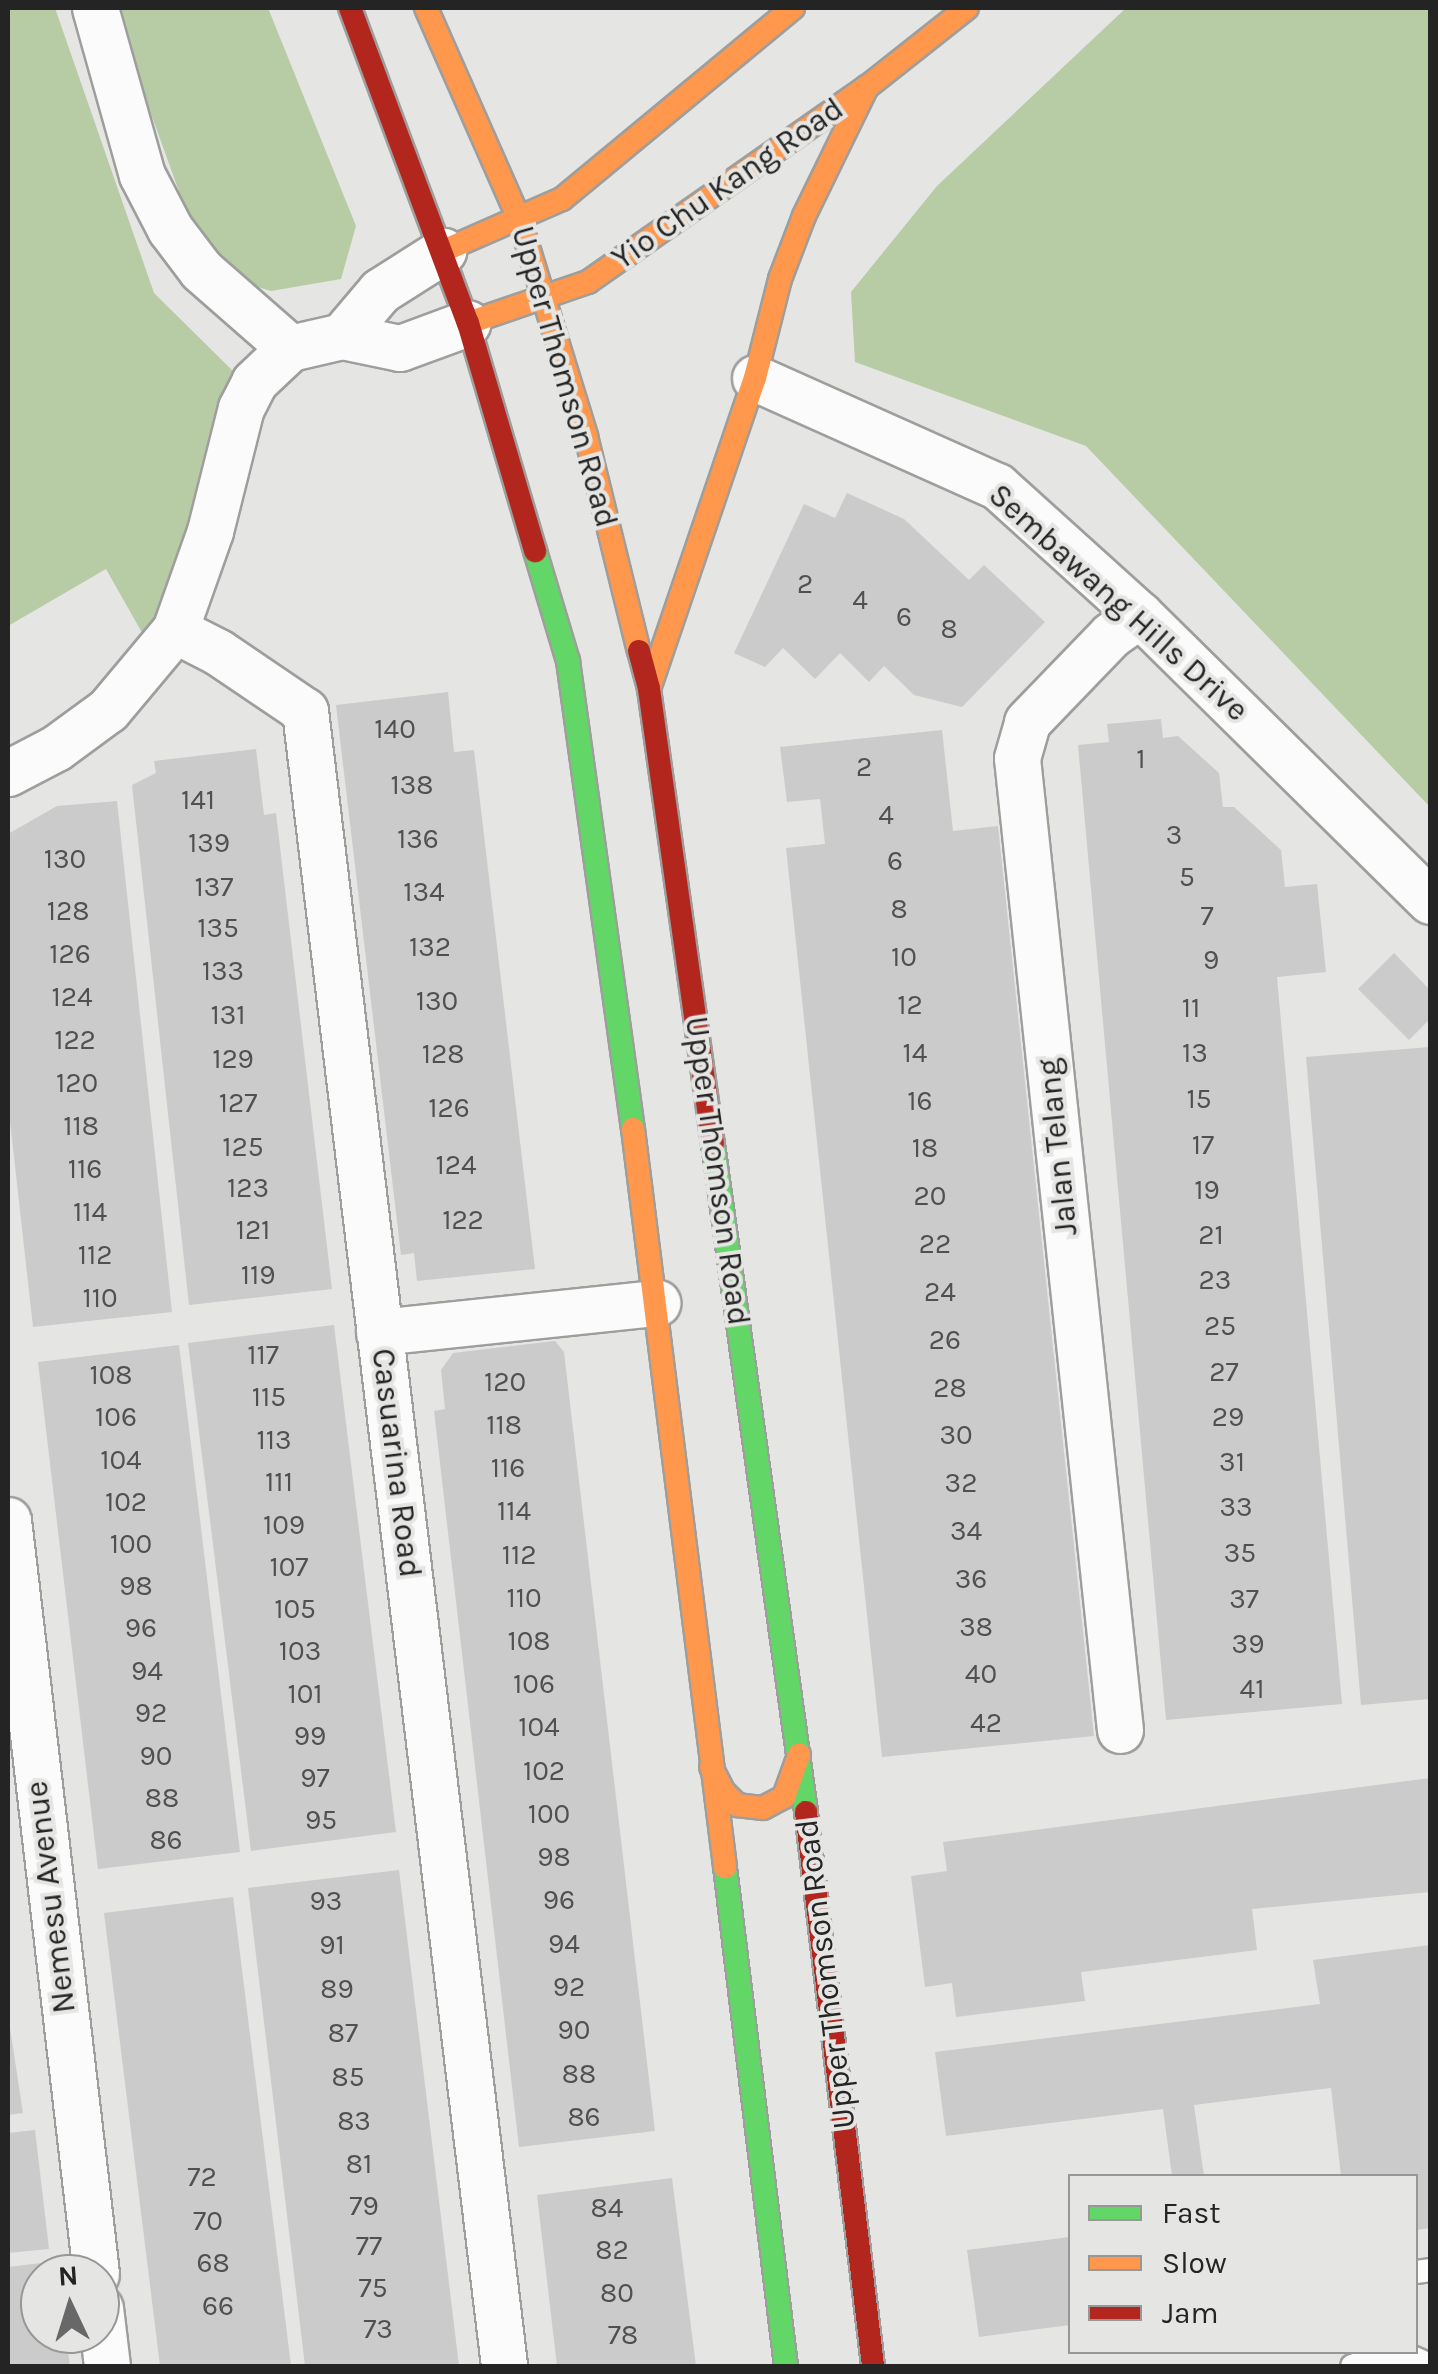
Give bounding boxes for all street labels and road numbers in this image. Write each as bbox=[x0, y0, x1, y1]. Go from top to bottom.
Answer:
street label: Yio Chu Kang Road bbox=[605, 90, 851, 278]
street label: Upper Thomson Road bbox=[503, 222, 625, 532]
street label: Sembawang Hills Drive bbox=[980, 476, 1256, 730]
street label: Upper Thomson Road bbox=[676, 1014, 758, 1328]
street label: Jalan Telang bbox=[1030, 1056, 1086, 1238]
street label: Casuarina Road bbox=[363, 1346, 429, 1580]
street label: Nemesu Avenue bbox=[18, 1779, 84, 2015]
street label: Upper Thomson Road bbox=[788, 1817, 864, 2131]

